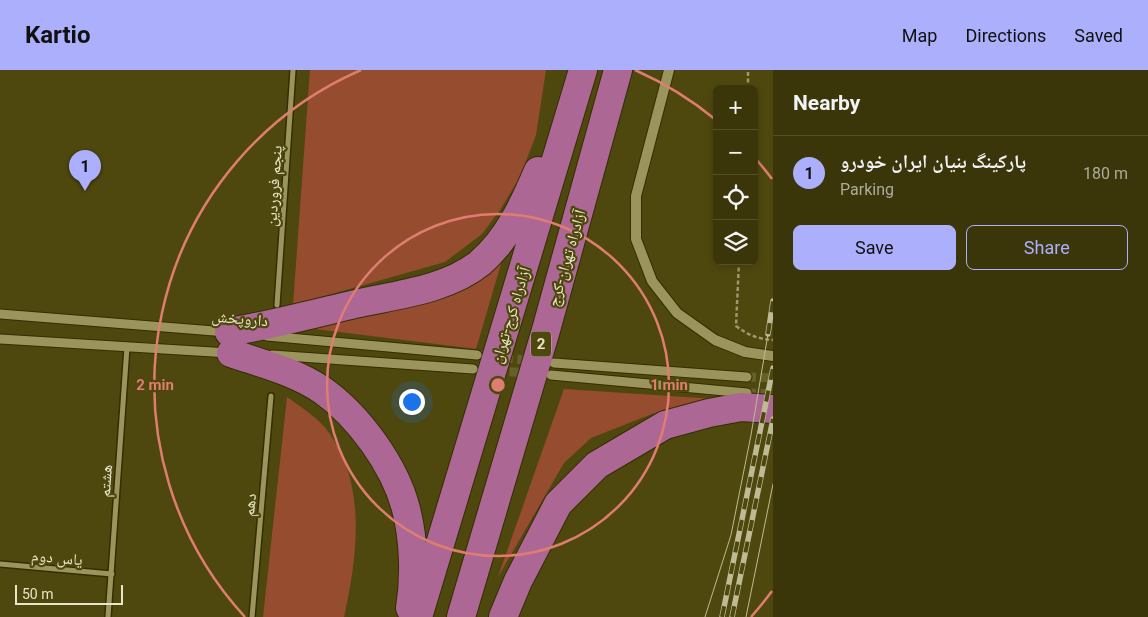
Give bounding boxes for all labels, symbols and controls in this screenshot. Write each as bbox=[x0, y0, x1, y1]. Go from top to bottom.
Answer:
text: Kartio bbox=[25, 21, 91, 49]
text: Map bbox=[902, 25, 937, 46]
text: Directions bbox=[965, 25, 1046, 46]
text: Saved bbox=[1074, 25, 1123, 46]
map controls bbox=[713, 85, 758, 265]
button: + bbox=[713, 85, 758, 130]
text: Nearby bbox=[793, 91, 860, 115]
button: − bbox=[713, 130, 758, 175]
street label: پنجم فروردین bbox=[261, 144, 287, 227]
pin: 1 bbox=[69, 150, 101, 191]
text: پارکینگ بنیان ایران خودرو bbox=[840, 150, 1026, 173]
text: 1 bbox=[804, 164, 814, 183]
text: 180 m bbox=[1083, 164, 1128, 183]
button: locate bbox=[713, 175, 758, 220]
text: Parking bbox=[840, 180, 894, 199]
street label: آزادراه تهران-کرج bbox=[544, 207, 591, 309]
button: layers bbox=[713, 220, 758, 265]
button: Save bbox=[793, 225, 956, 270]
button: Share bbox=[966, 225, 1128, 270]
street label: آزادراه کرج-تهران bbox=[487, 264, 535, 366]
street label: داروپخش bbox=[211, 307, 269, 331]
road number: 2 bbox=[531, 332, 551, 356]
text: 2 min bbox=[136, 376, 174, 394]
centre of rings bbox=[489, 376, 507, 394]
text: 1 min bbox=[650, 376, 688, 394]
your location bbox=[399, 389, 425, 415]
street label: هشتم bbox=[95, 464, 117, 498]
street label: دهم bbox=[239, 493, 261, 518]
street label: یاس دوم bbox=[30, 546, 84, 570]
scale bar bbox=[15, 582, 122, 605]
text: 50 m bbox=[22, 586, 54, 602]

